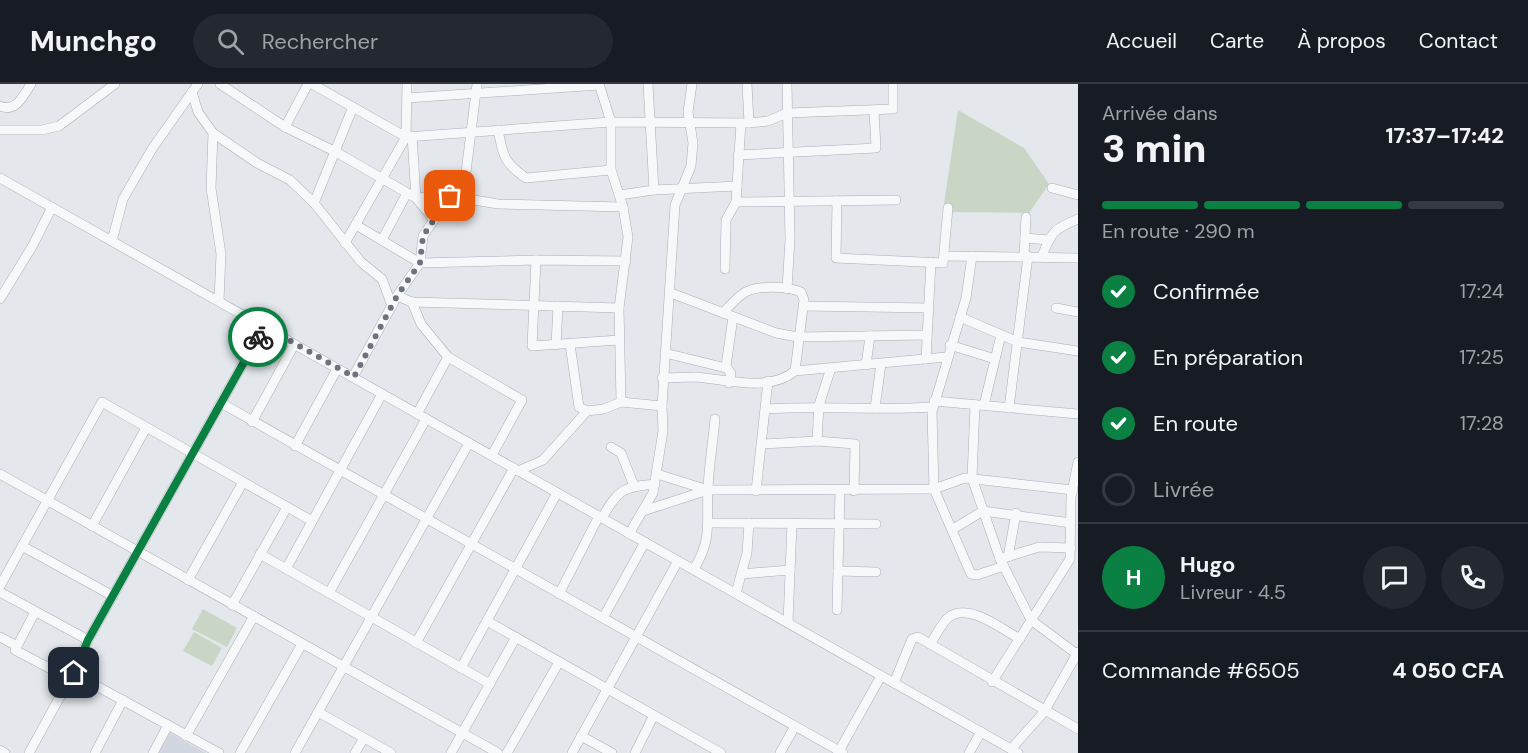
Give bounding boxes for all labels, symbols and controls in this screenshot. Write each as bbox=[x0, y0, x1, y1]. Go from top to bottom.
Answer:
search box bbox=[193, 14, 613, 68]
text: Munchgo bbox=[30, 23, 157, 60]
icon: search bbox=[214, 25, 247, 58]
text: Rechercher bbox=[262, 27, 378, 56]
text: Accueil bbox=[1106, 27, 1177, 55]
text: Carte bbox=[1210, 27, 1264, 55]
text: À propos bbox=[1297, 27, 1386, 55]
text: Contact bbox=[1419, 27, 1498, 55]
text: Arrivée dans bbox=[1102, 100, 1218, 126]
text: 17:37–17:42 bbox=[1385, 121, 1504, 150]
text: 3 min bbox=[1102, 123, 1207, 174]
pin bbox=[424, 170, 475, 221]
icon: bag bbox=[433, 179, 466, 212]
text: En route · 290 m bbox=[1102, 218, 1255, 244]
icon: check bbox=[1102, 275, 1135, 308]
text: Confirmée bbox=[1153, 277, 1260, 306]
text: 17:24 bbox=[1460, 278, 1504, 304]
courier bbox=[228, 307, 288, 367]
icon: bike bbox=[242, 321, 275, 354]
icon: check bbox=[1102, 341, 1135, 374]
text: En préparation bbox=[1153, 343, 1303, 372]
text: 17:25 bbox=[1459, 344, 1504, 370]
icon: check bbox=[1102, 407, 1135, 440]
text: En route bbox=[1153, 409, 1238, 438]
text: 17:28 bbox=[1460, 410, 1504, 436]
text: Livrée bbox=[1153, 475, 1214, 504]
button: chat bbox=[1363, 546, 1426, 609]
button: phone bbox=[1441, 546, 1504, 609]
text: Hugo bbox=[1180, 550, 1235, 579]
text: H bbox=[1126, 563, 1141, 592]
text: Livreur · 4.5 bbox=[1180, 579, 1286, 605]
pin bbox=[48, 647, 99, 698]
icon: home bbox=[57, 656, 90, 689]
text: Commande #6505 bbox=[1102, 656, 1300, 685]
text: 4 050 CFA bbox=[1392, 656, 1504, 685]

